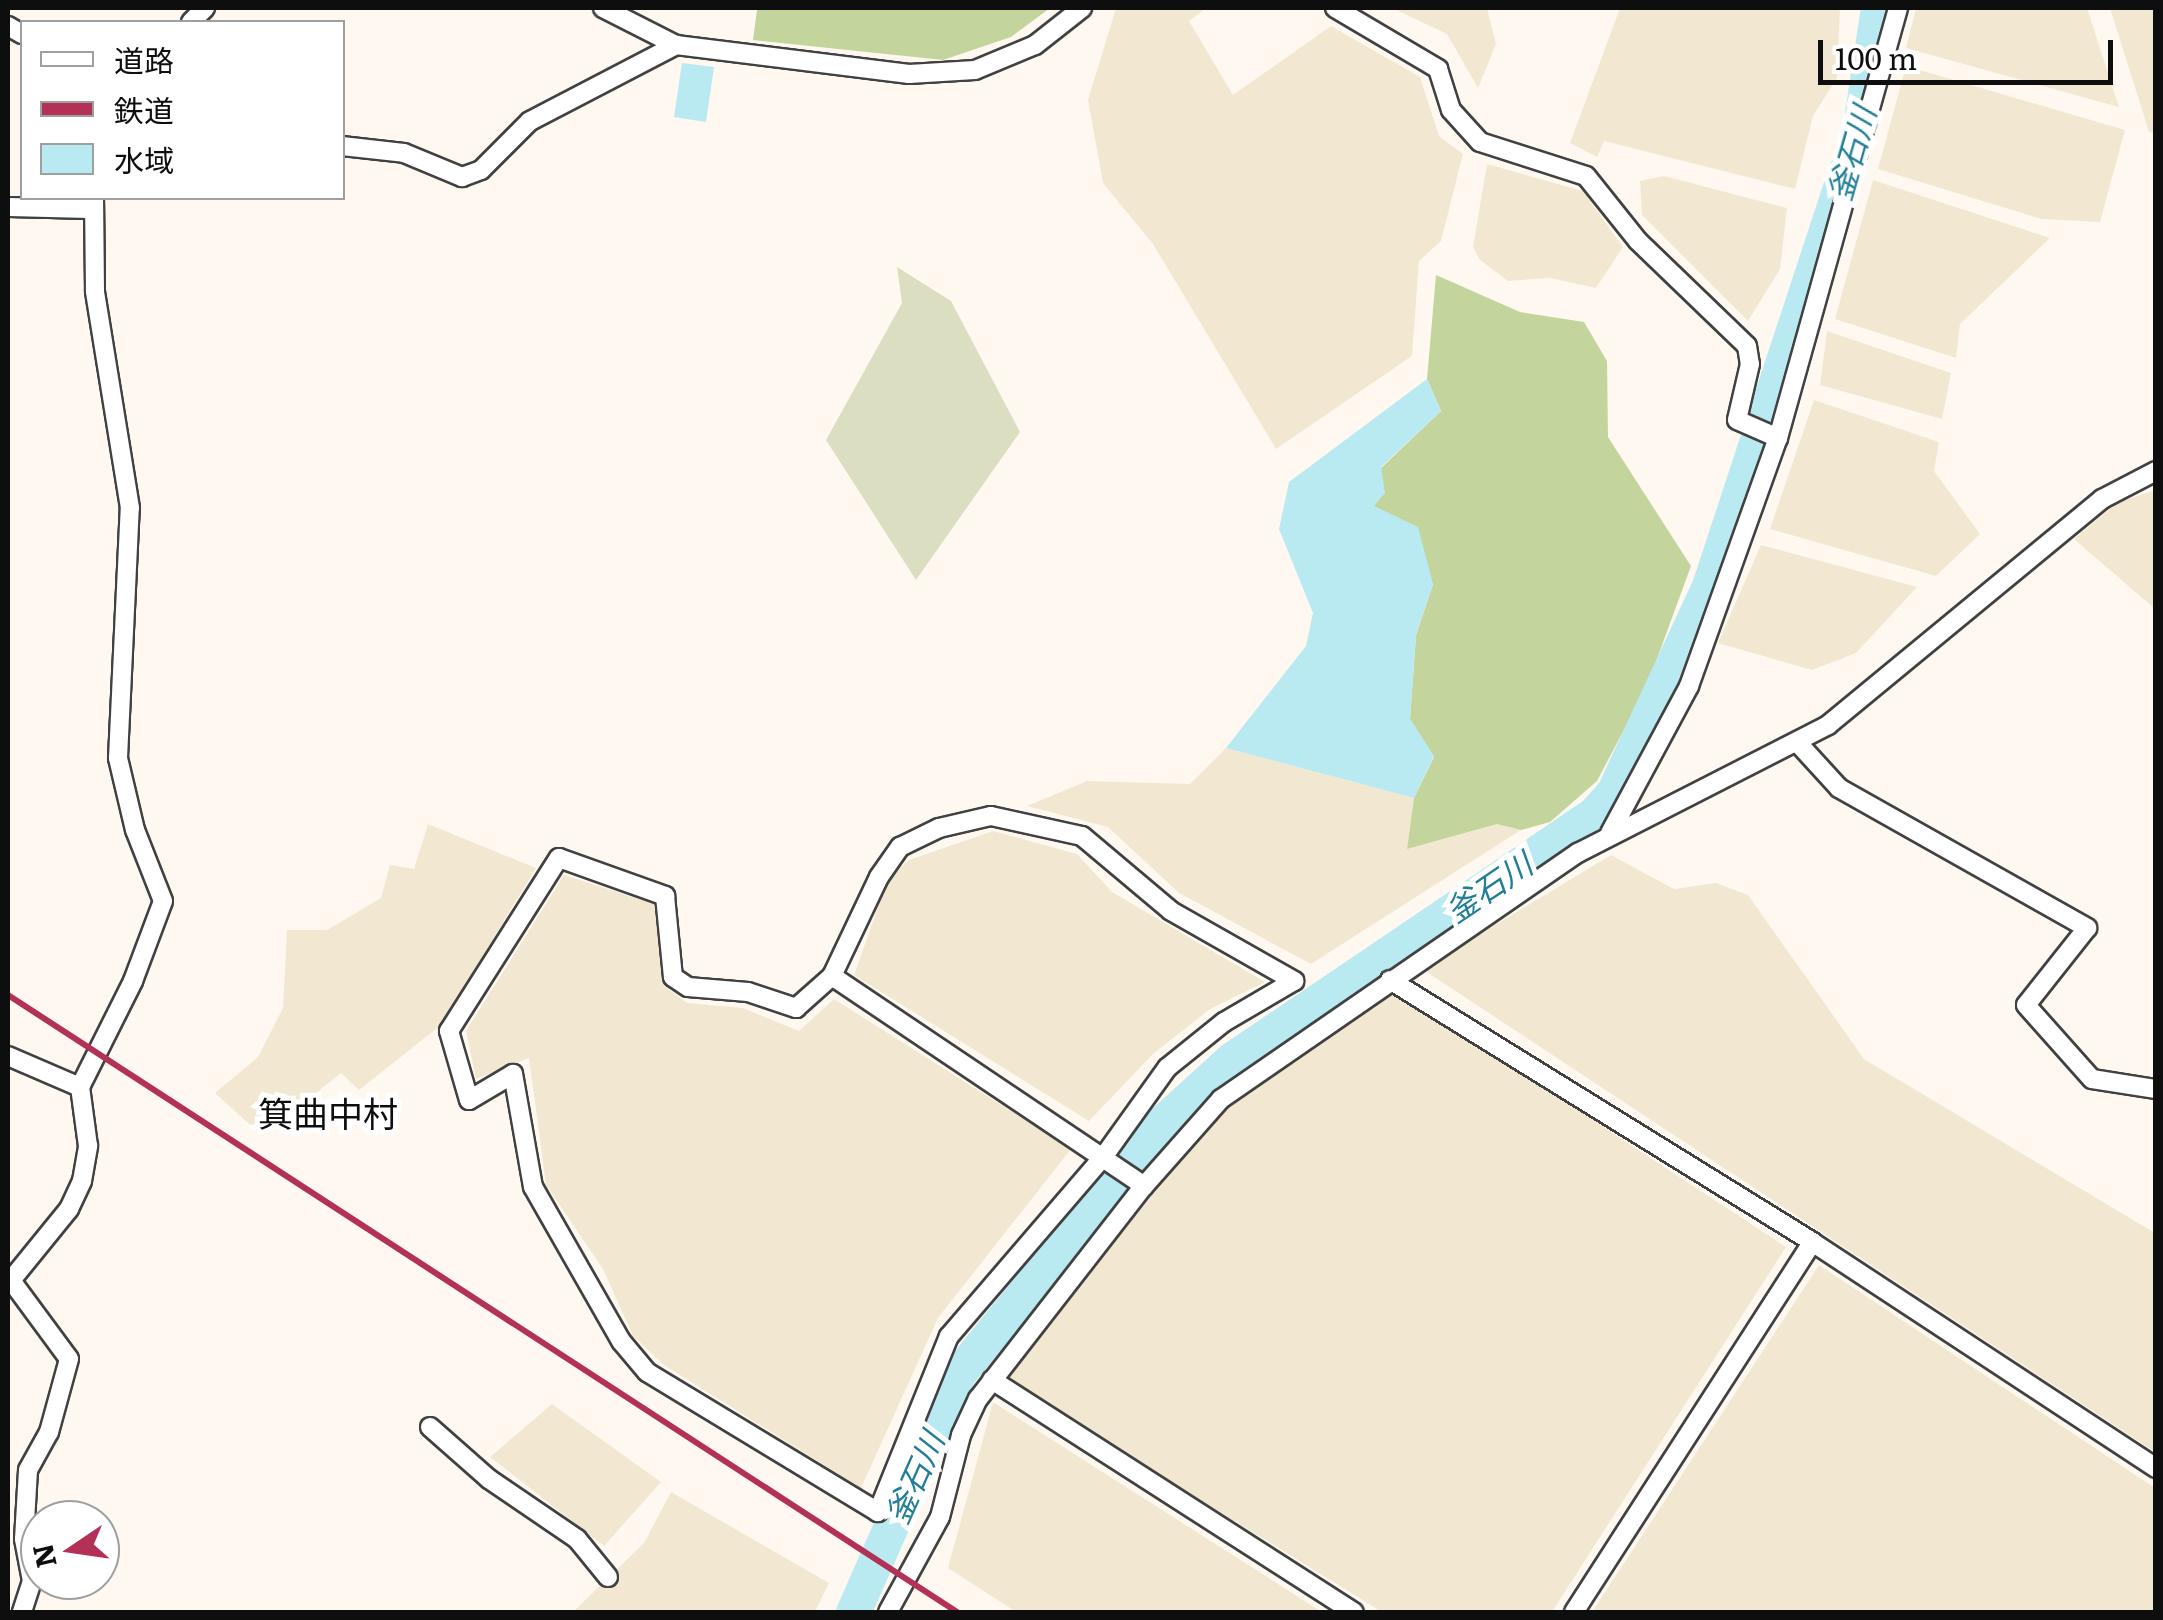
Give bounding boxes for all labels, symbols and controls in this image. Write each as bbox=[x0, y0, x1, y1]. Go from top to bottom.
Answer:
legend bbox=[20, 20, 345, 200]
scale bar bbox=[1823, 20, 2118, 82]
text: 100 m bbox=[1835, 35, 1917, 79]
text: 道路 bbox=[114, 37, 174, 81]
text: 鉄道 bbox=[114, 87, 174, 131]
water label: 釜石川 bbox=[1818, 102, 1882, 204]
text: 水域 bbox=[114, 137, 174, 181]
water label: 釜石川 bbox=[1437, 843, 1539, 929]
district label: 箕曲中村 bbox=[258, 1091, 398, 1133]
water label: 釜石川 bbox=[876, 1425, 950, 1529]
north arrow bbox=[20, 1500, 120, 1600]
text: N bbox=[20, 1540, 66, 1572]

